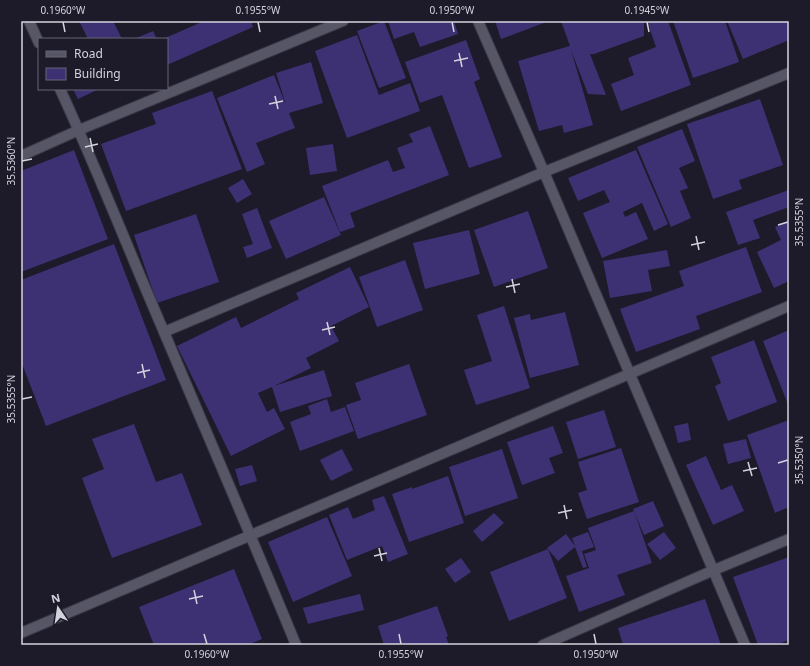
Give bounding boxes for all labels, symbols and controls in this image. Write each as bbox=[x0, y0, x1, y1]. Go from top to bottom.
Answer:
text: 0.1960°W bbox=[41, 3, 86, 17]
text: 0.1955°W bbox=[236, 3, 281, 17]
text: 0.1950°W bbox=[430, 3, 475, 17]
text: 0.1945°W bbox=[625, 3, 670, 17]
legend bbox=[38, 38, 168, 90]
text: Road bbox=[74, 45, 103, 62]
text: Building bbox=[74, 65, 121, 82]
text: 35.5360°N bbox=[4, 137, 18, 185]
text: 35.5355°N bbox=[792, 198, 806, 246]
text: 35.5355°N bbox=[4, 375, 18, 423]
text: 35.5350°N bbox=[792, 436, 806, 484]
north arrow bbox=[38, 588, 78, 628]
text: N bbox=[50, 589, 62, 606]
text: 0.1960°W bbox=[185, 647, 230, 661]
text: 0.1955°W bbox=[379, 647, 424, 661]
text: 0.1950°W bbox=[574, 647, 619, 661]

